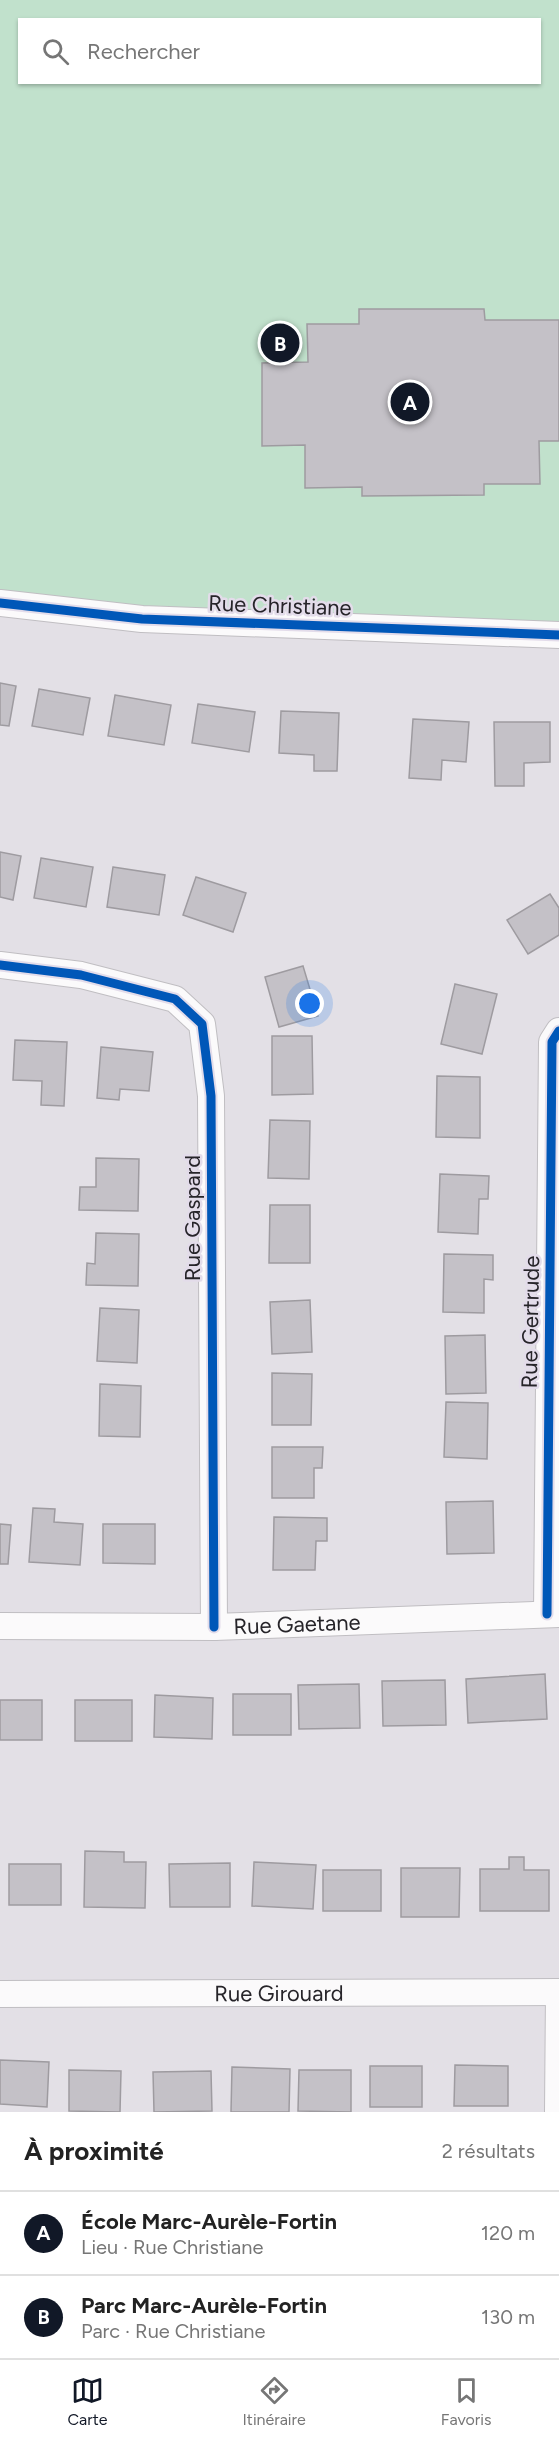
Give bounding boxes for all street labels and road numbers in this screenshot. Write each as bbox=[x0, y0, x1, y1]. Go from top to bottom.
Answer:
street label: Rue Christiane bbox=[208, 590, 352, 621]
street label: Rue Gaspard bbox=[179, 1155, 206, 1281]
street label: Rue Gertrude bbox=[516, 1255, 545, 1389]
street label: Rue Gaetane bbox=[233, 1608, 361, 1640]
street label: Rue Girouard bbox=[214, 1980, 344, 2007]

